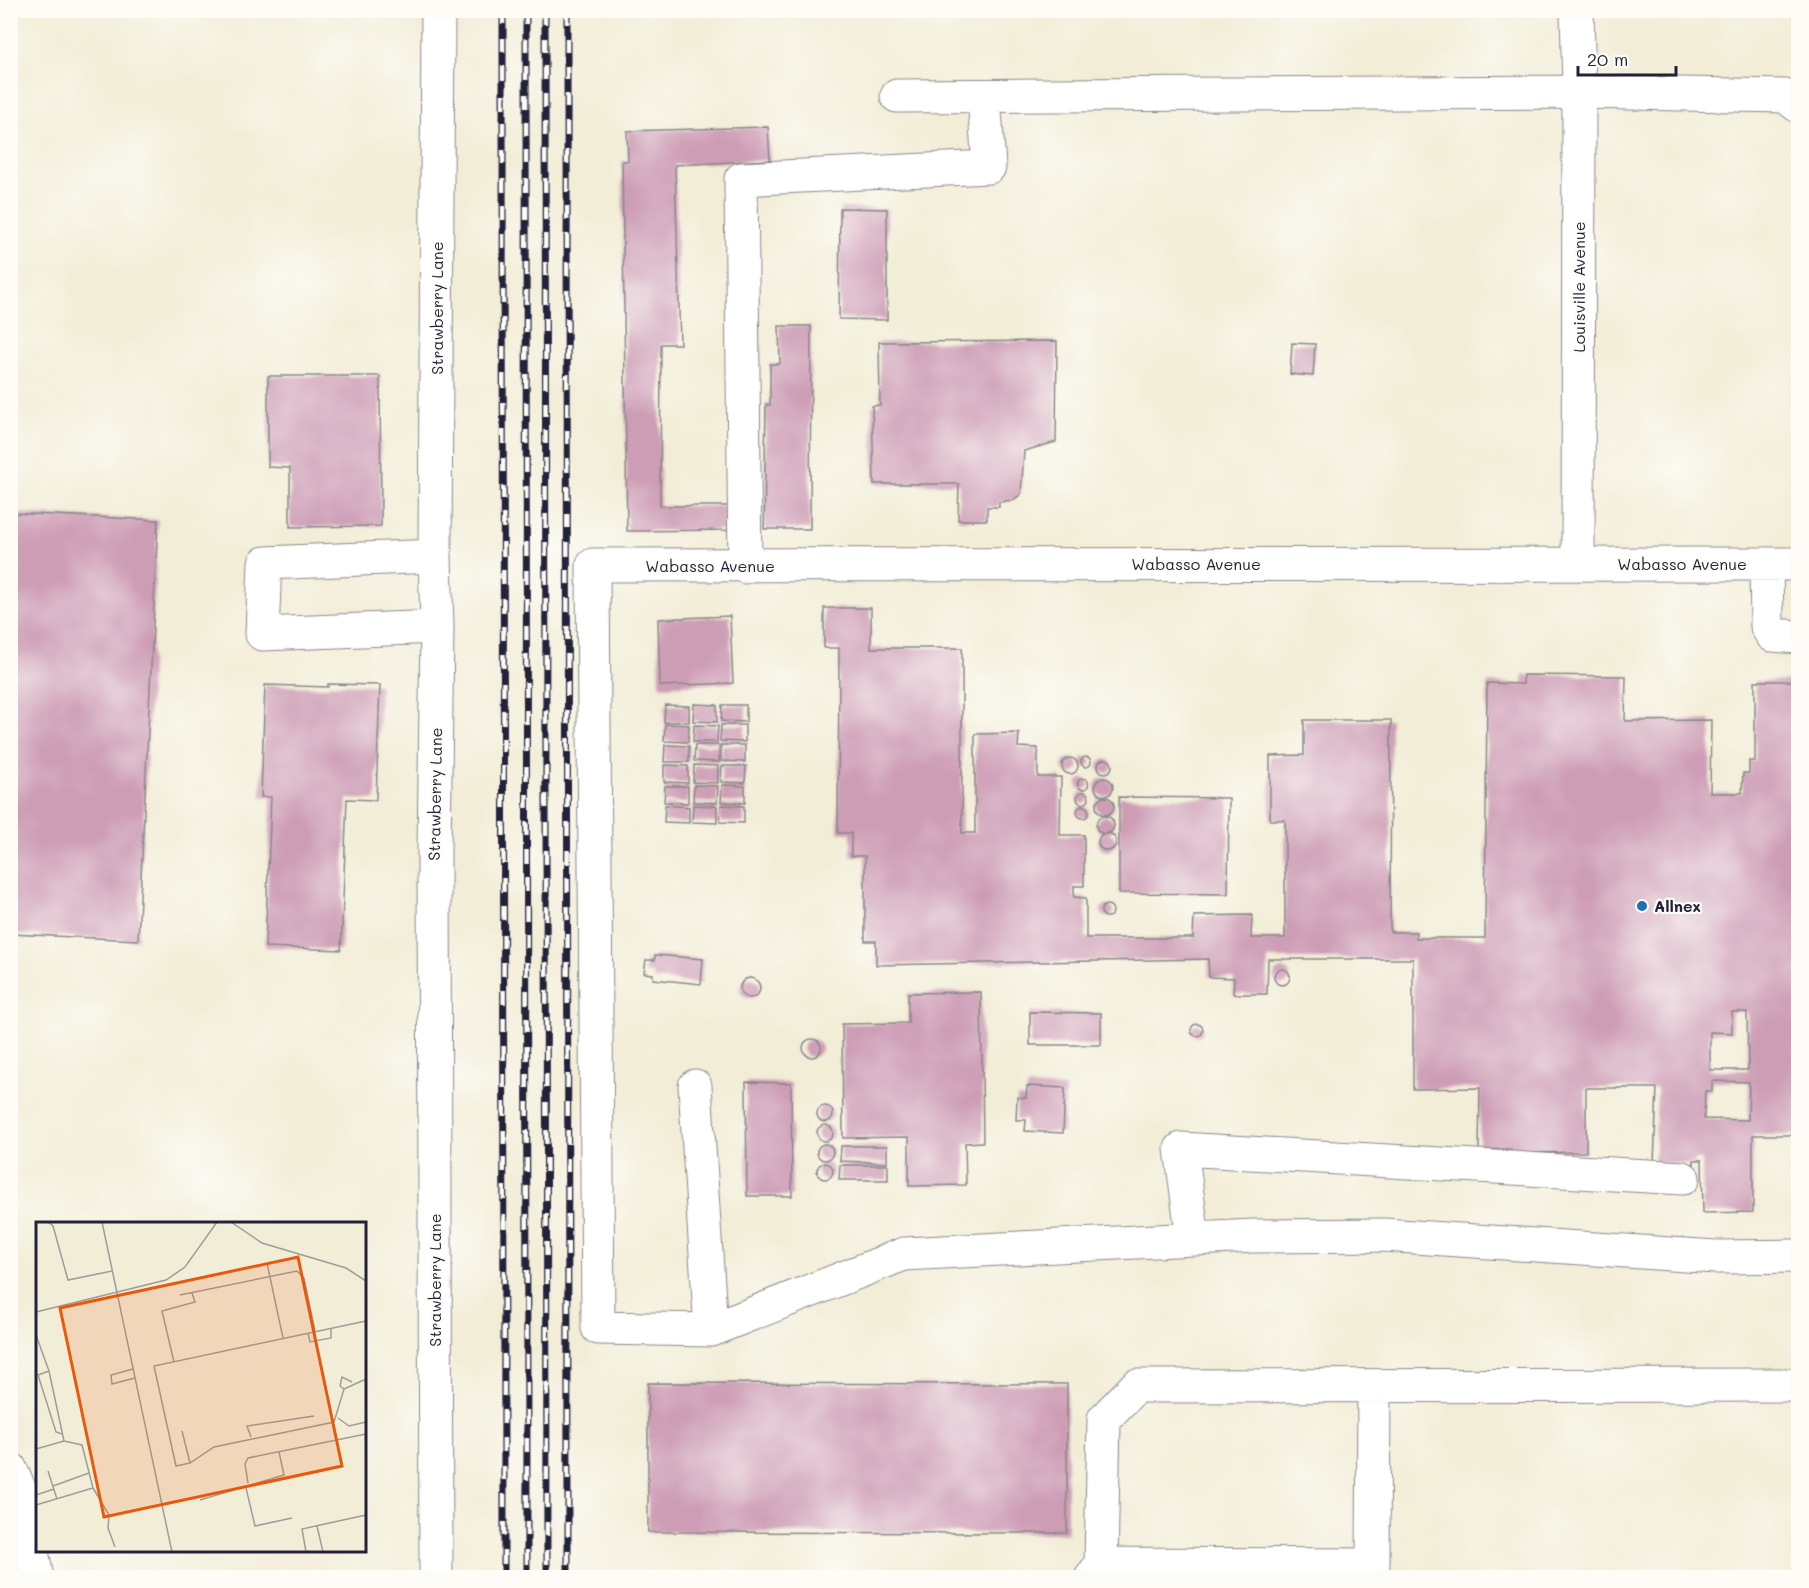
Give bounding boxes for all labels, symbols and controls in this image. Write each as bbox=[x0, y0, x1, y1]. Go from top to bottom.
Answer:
scale bar bbox=[1578, 39, 1676, 77]
text: 20 m bbox=[1587, 47, 1628, 71]
street label: Louisville Avenue bbox=[1568, 221, 1589, 353]
street label: Strawberry Lane bbox=[426, 241, 447, 375]
street label: Wabasso Avenue bbox=[1131, 553, 1261, 574]
street label: Wabasso Avenue bbox=[1617, 553, 1747, 574]
street label: Wabasso Avenue bbox=[645, 555, 775, 576]
street label: Strawberry Lane bbox=[423, 727, 446, 861]
place label: Allnex bbox=[1654, 895, 1701, 916]
marker: Allnex bbox=[1635, 899, 1649, 913]
street label: Strawberry Lane bbox=[424, 1213, 445, 1347]
inset map bbox=[36, 1222, 366, 1552]

